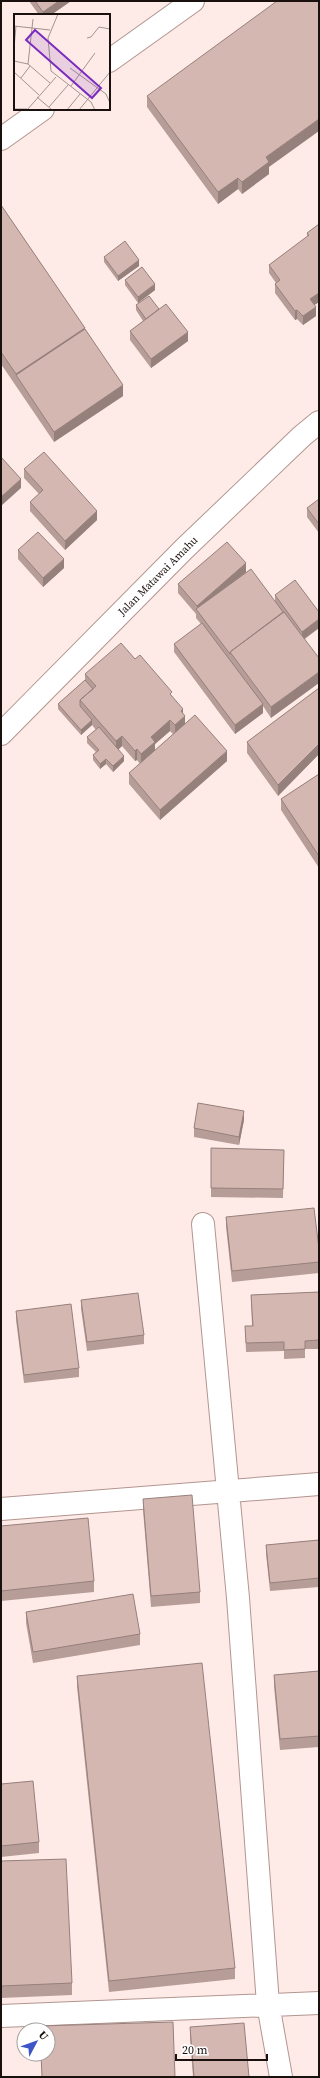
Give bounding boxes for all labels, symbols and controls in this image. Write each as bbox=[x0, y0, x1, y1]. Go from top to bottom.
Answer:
inset map bbox=[14, 14, 110, 110]
street label: Jalan Matawai Amahu bbox=[114, 532, 202, 620]
north arrow bbox=[16, 2022, 56, 2062]
text: U bbox=[35, 2028, 51, 2044]
scale bar bbox=[176, 2036, 267, 2062]
text: 20 m bbox=[182, 2042, 208, 2058]

